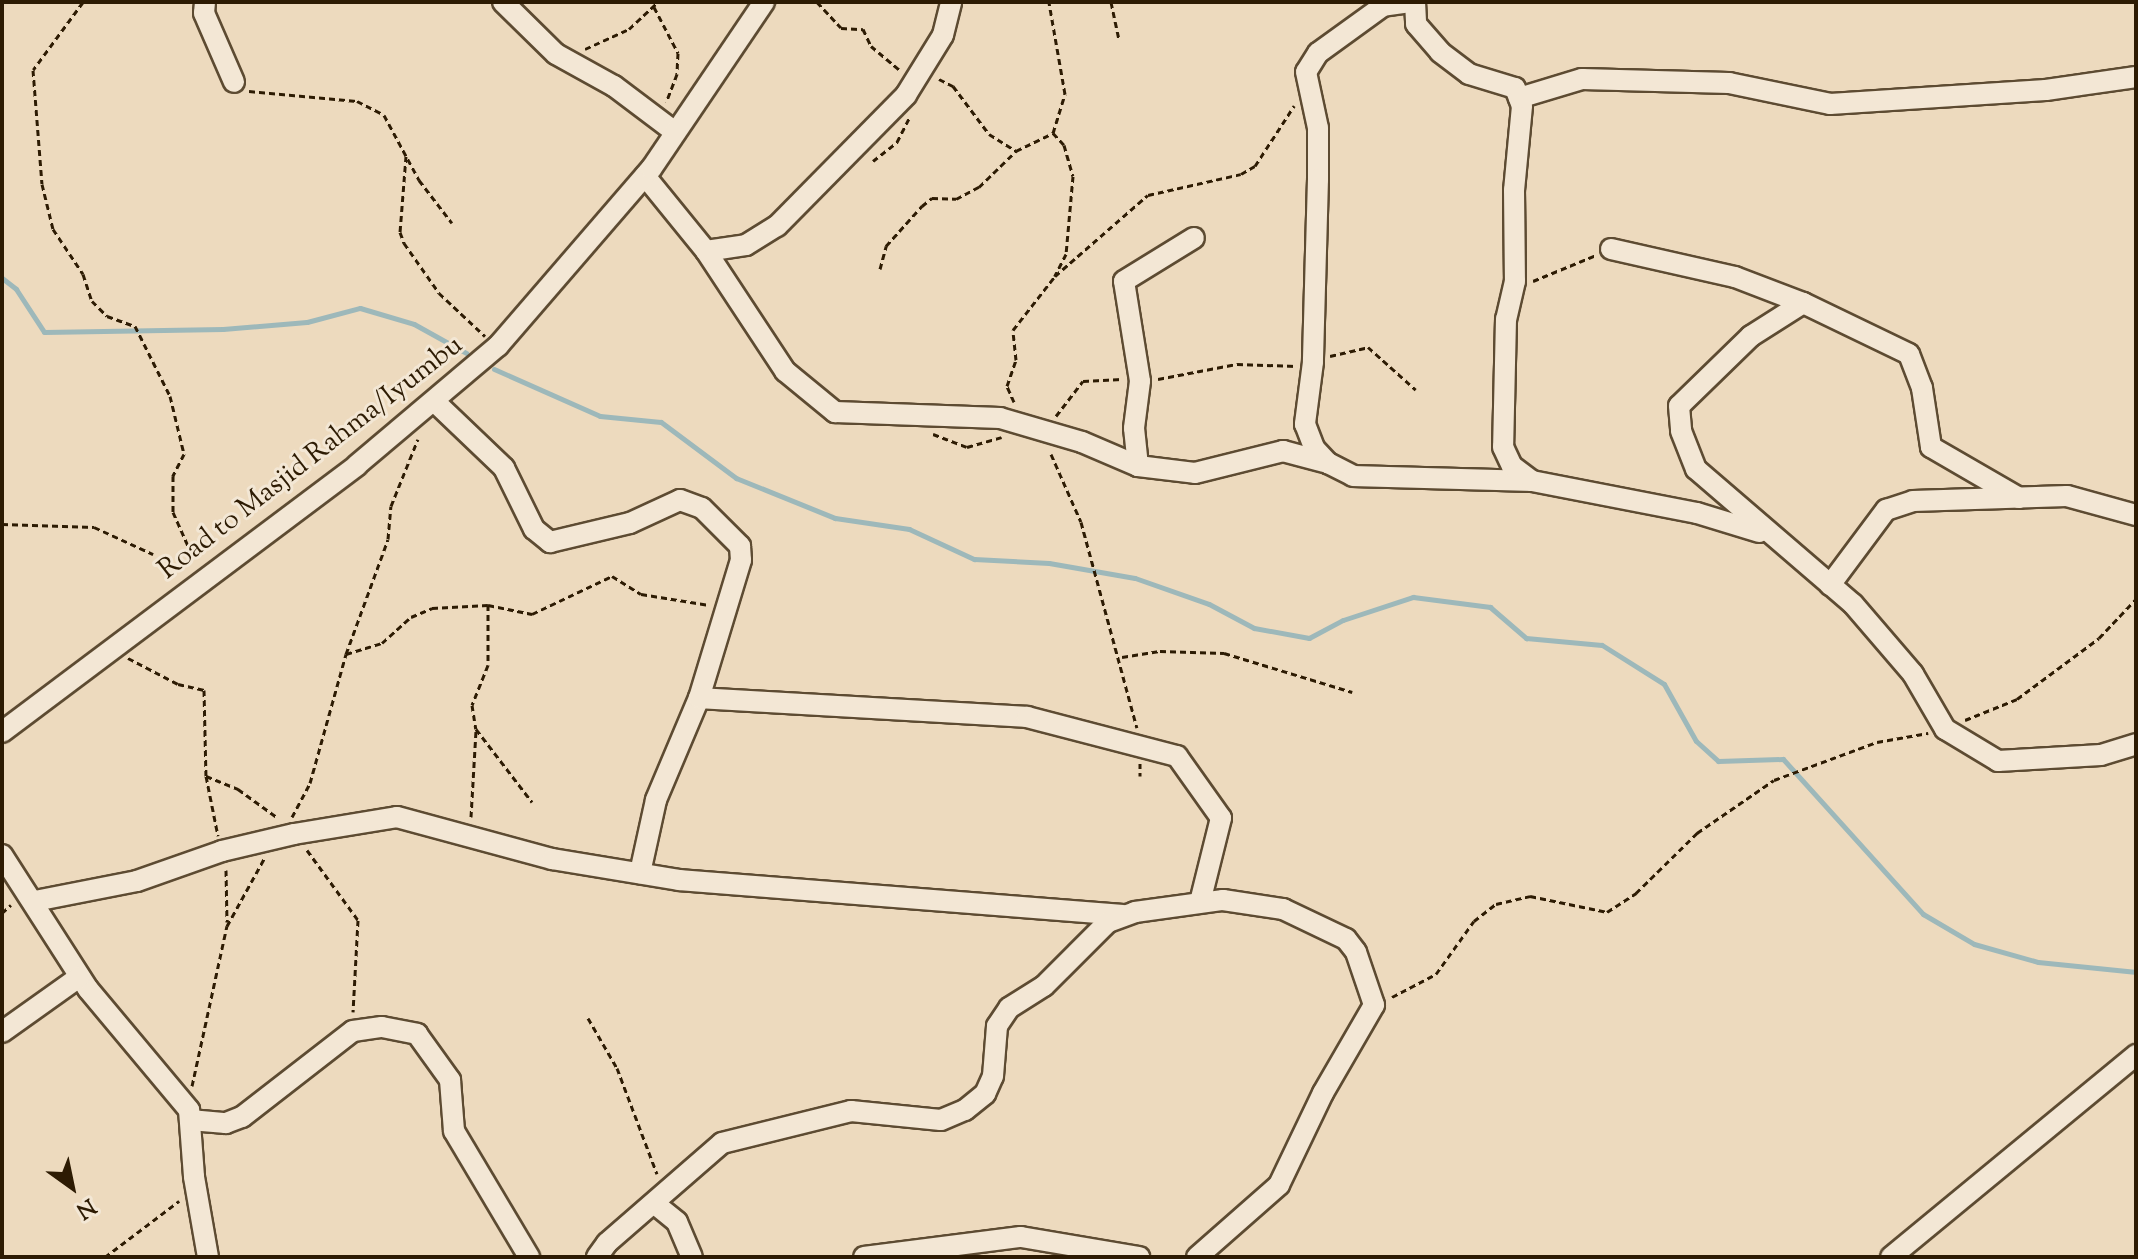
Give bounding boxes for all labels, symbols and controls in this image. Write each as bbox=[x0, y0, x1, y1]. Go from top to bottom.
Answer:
street label: Road to Masjid Rahma/Iyumbu bbox=[152, 329, 470, 587]
north arrow bbox=[32, 1147, 112, 1227]
text: N bbox=[69, 1189, 101, 1225]

